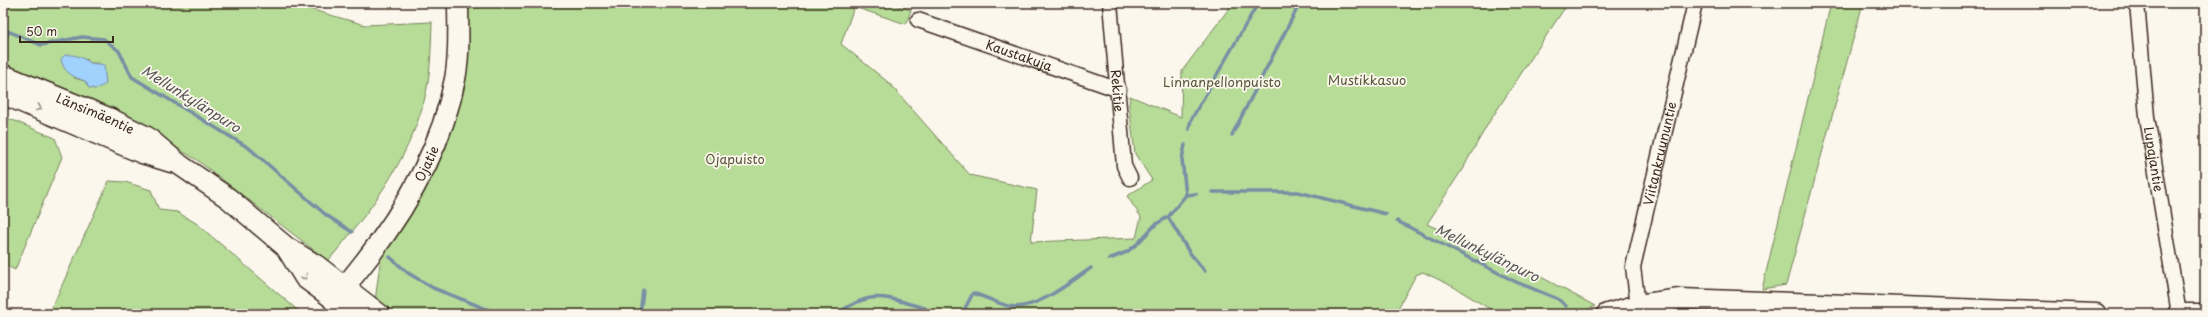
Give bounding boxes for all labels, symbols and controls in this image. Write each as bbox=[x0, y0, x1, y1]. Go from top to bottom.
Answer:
scale bar bbox=[20, 18, 113, 44]
text: 50 m bbox=[26, 22, 57, 40]
street label: Kaustakuja bbox=[983, 34, 1056, 75]
water label: Mellunkylänpuro bbox=[138, 60, 246, 138]
street label: Rekitie bbox=[1107, 69, 1129, 113]
park label: Mustikkasuo bbox=[1328, 70, 1406, 89]
park label: Linnanpellonpuisto bbox=[1163, 72, 1281, 91]
street label: Länsimäentie bbox=[54, 88, 138, 138]
street label: Viitankruununtie bbox=[1638, 99, 1681, 207]
one-way arrow bbox=[36, 104, 43, 112]
street label: Lupajantie bbox=[2140, 125, 2169, 193]
street label: Ojatie bbox=[409, 142, 443, 185]
park label: Ojapuisto bbox=[705, 149, 765, 168]
water label: Mellunkylänpuro bbox=[1432, 218, 1544, 287]
one-way arrow bbox=[300, 273, 307, 280]

